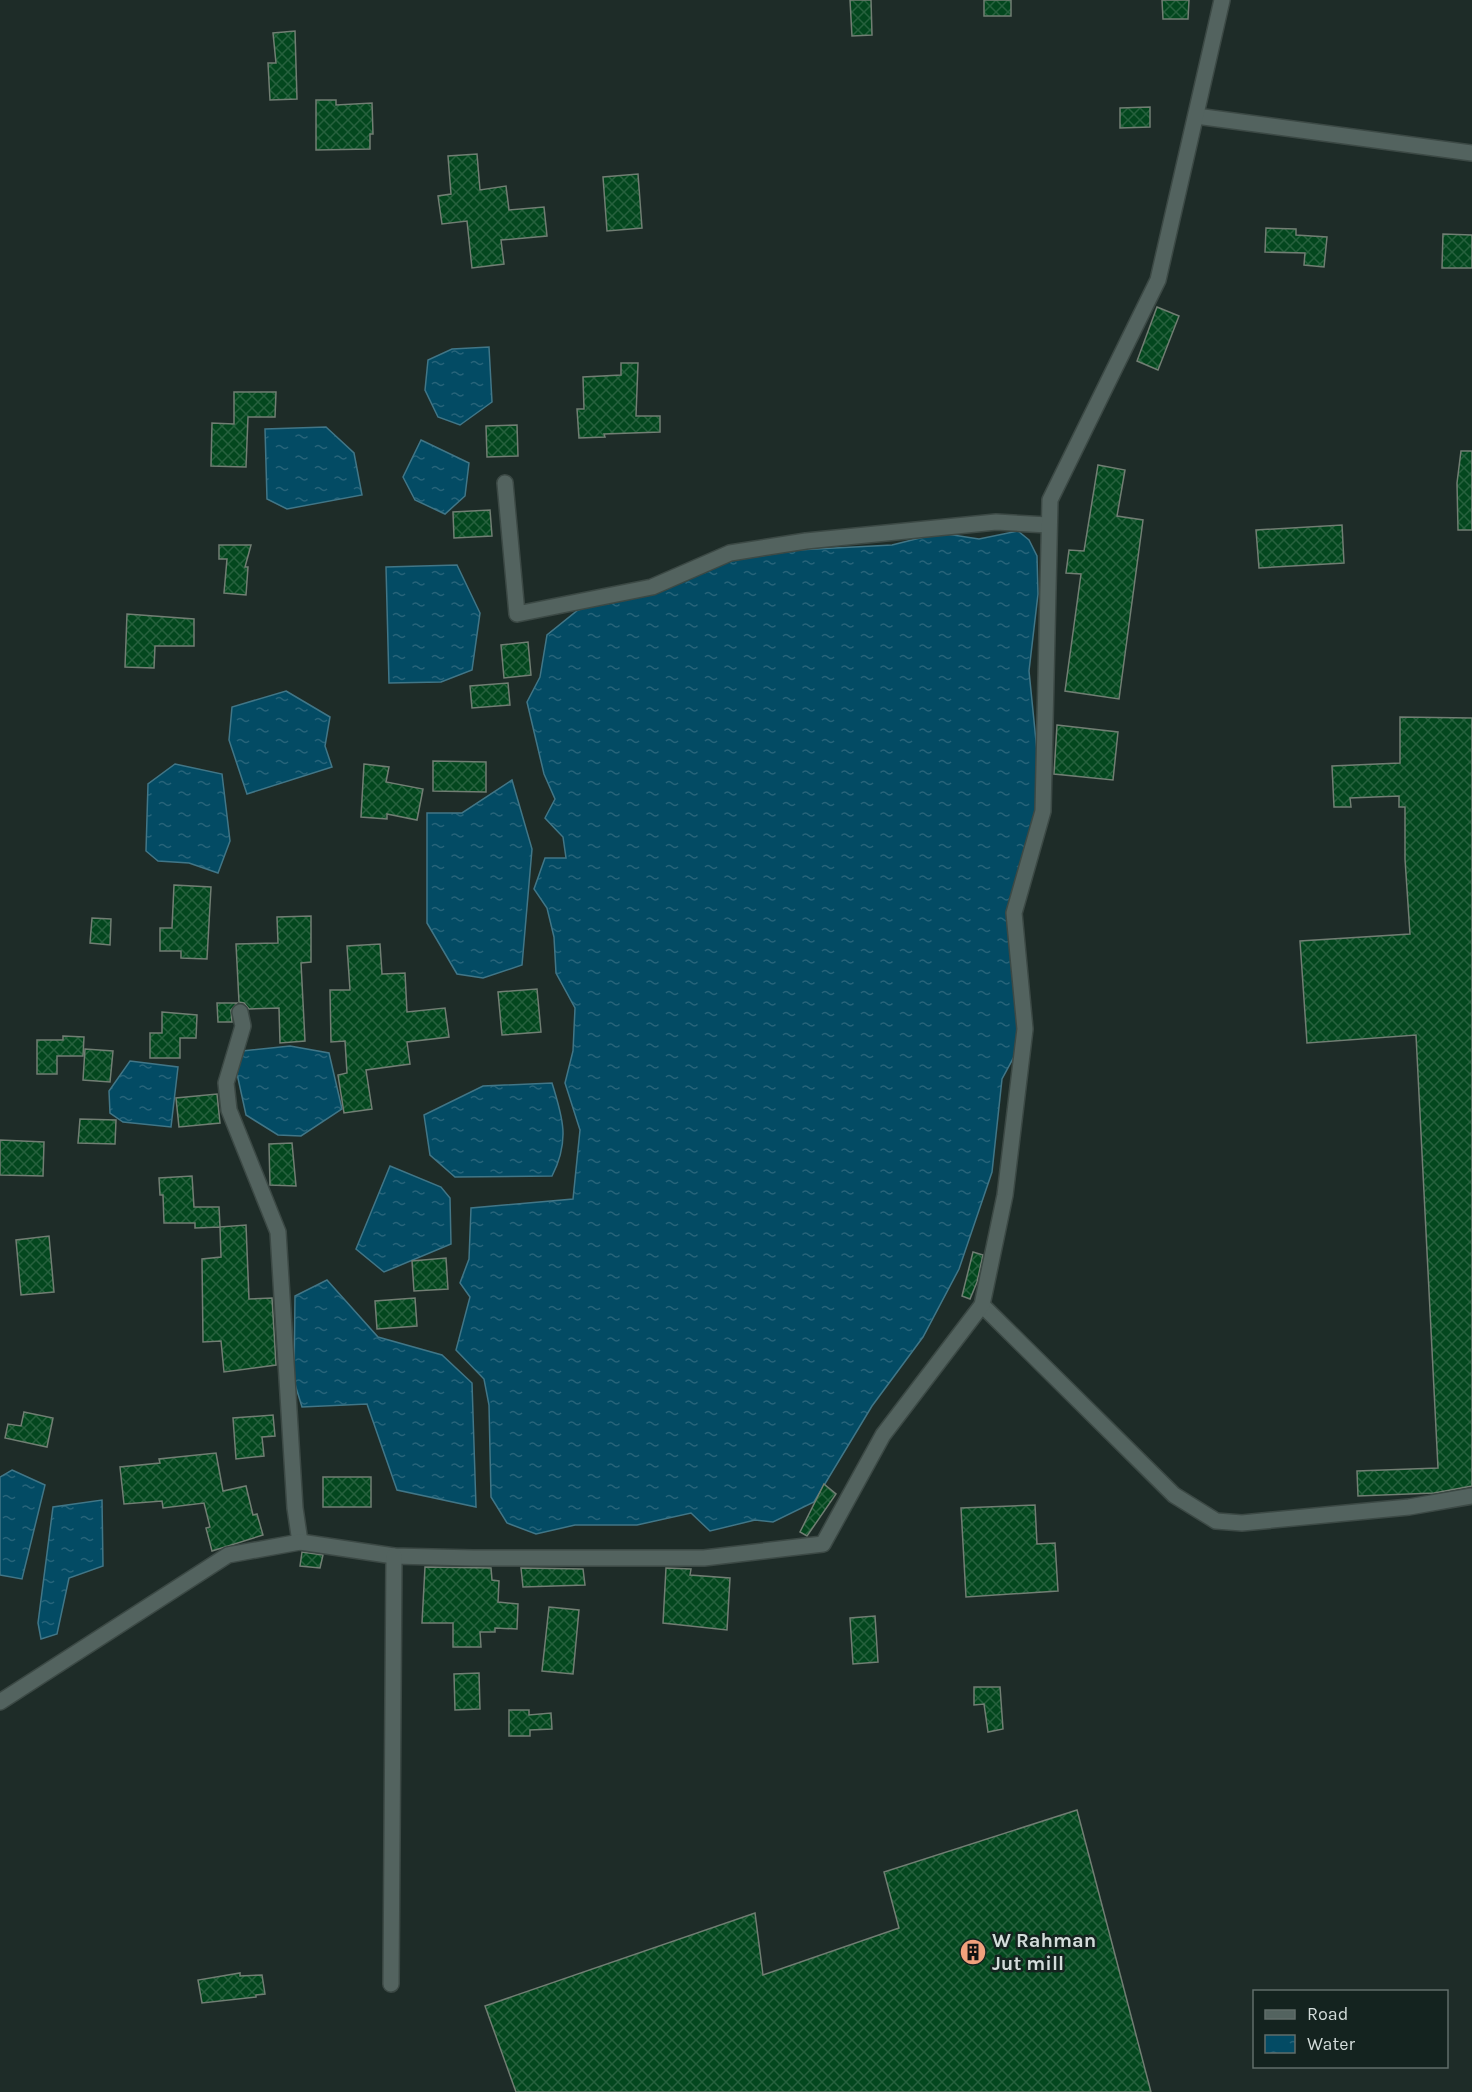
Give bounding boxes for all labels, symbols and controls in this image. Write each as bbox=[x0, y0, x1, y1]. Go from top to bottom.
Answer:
place label: W Rahman Jut mill bbox=[992, 1929, 1096, 1975]
building icon: W Rahman Jut mill bbox=[958, 1937, 988, 1967]
legend bbox=[1253, 1990, 1448, 2068]
text: Road bbox=[1307, 2003, 1348, 2025]
text: Water bbox=[1307, 2033, 1355, 2055]

